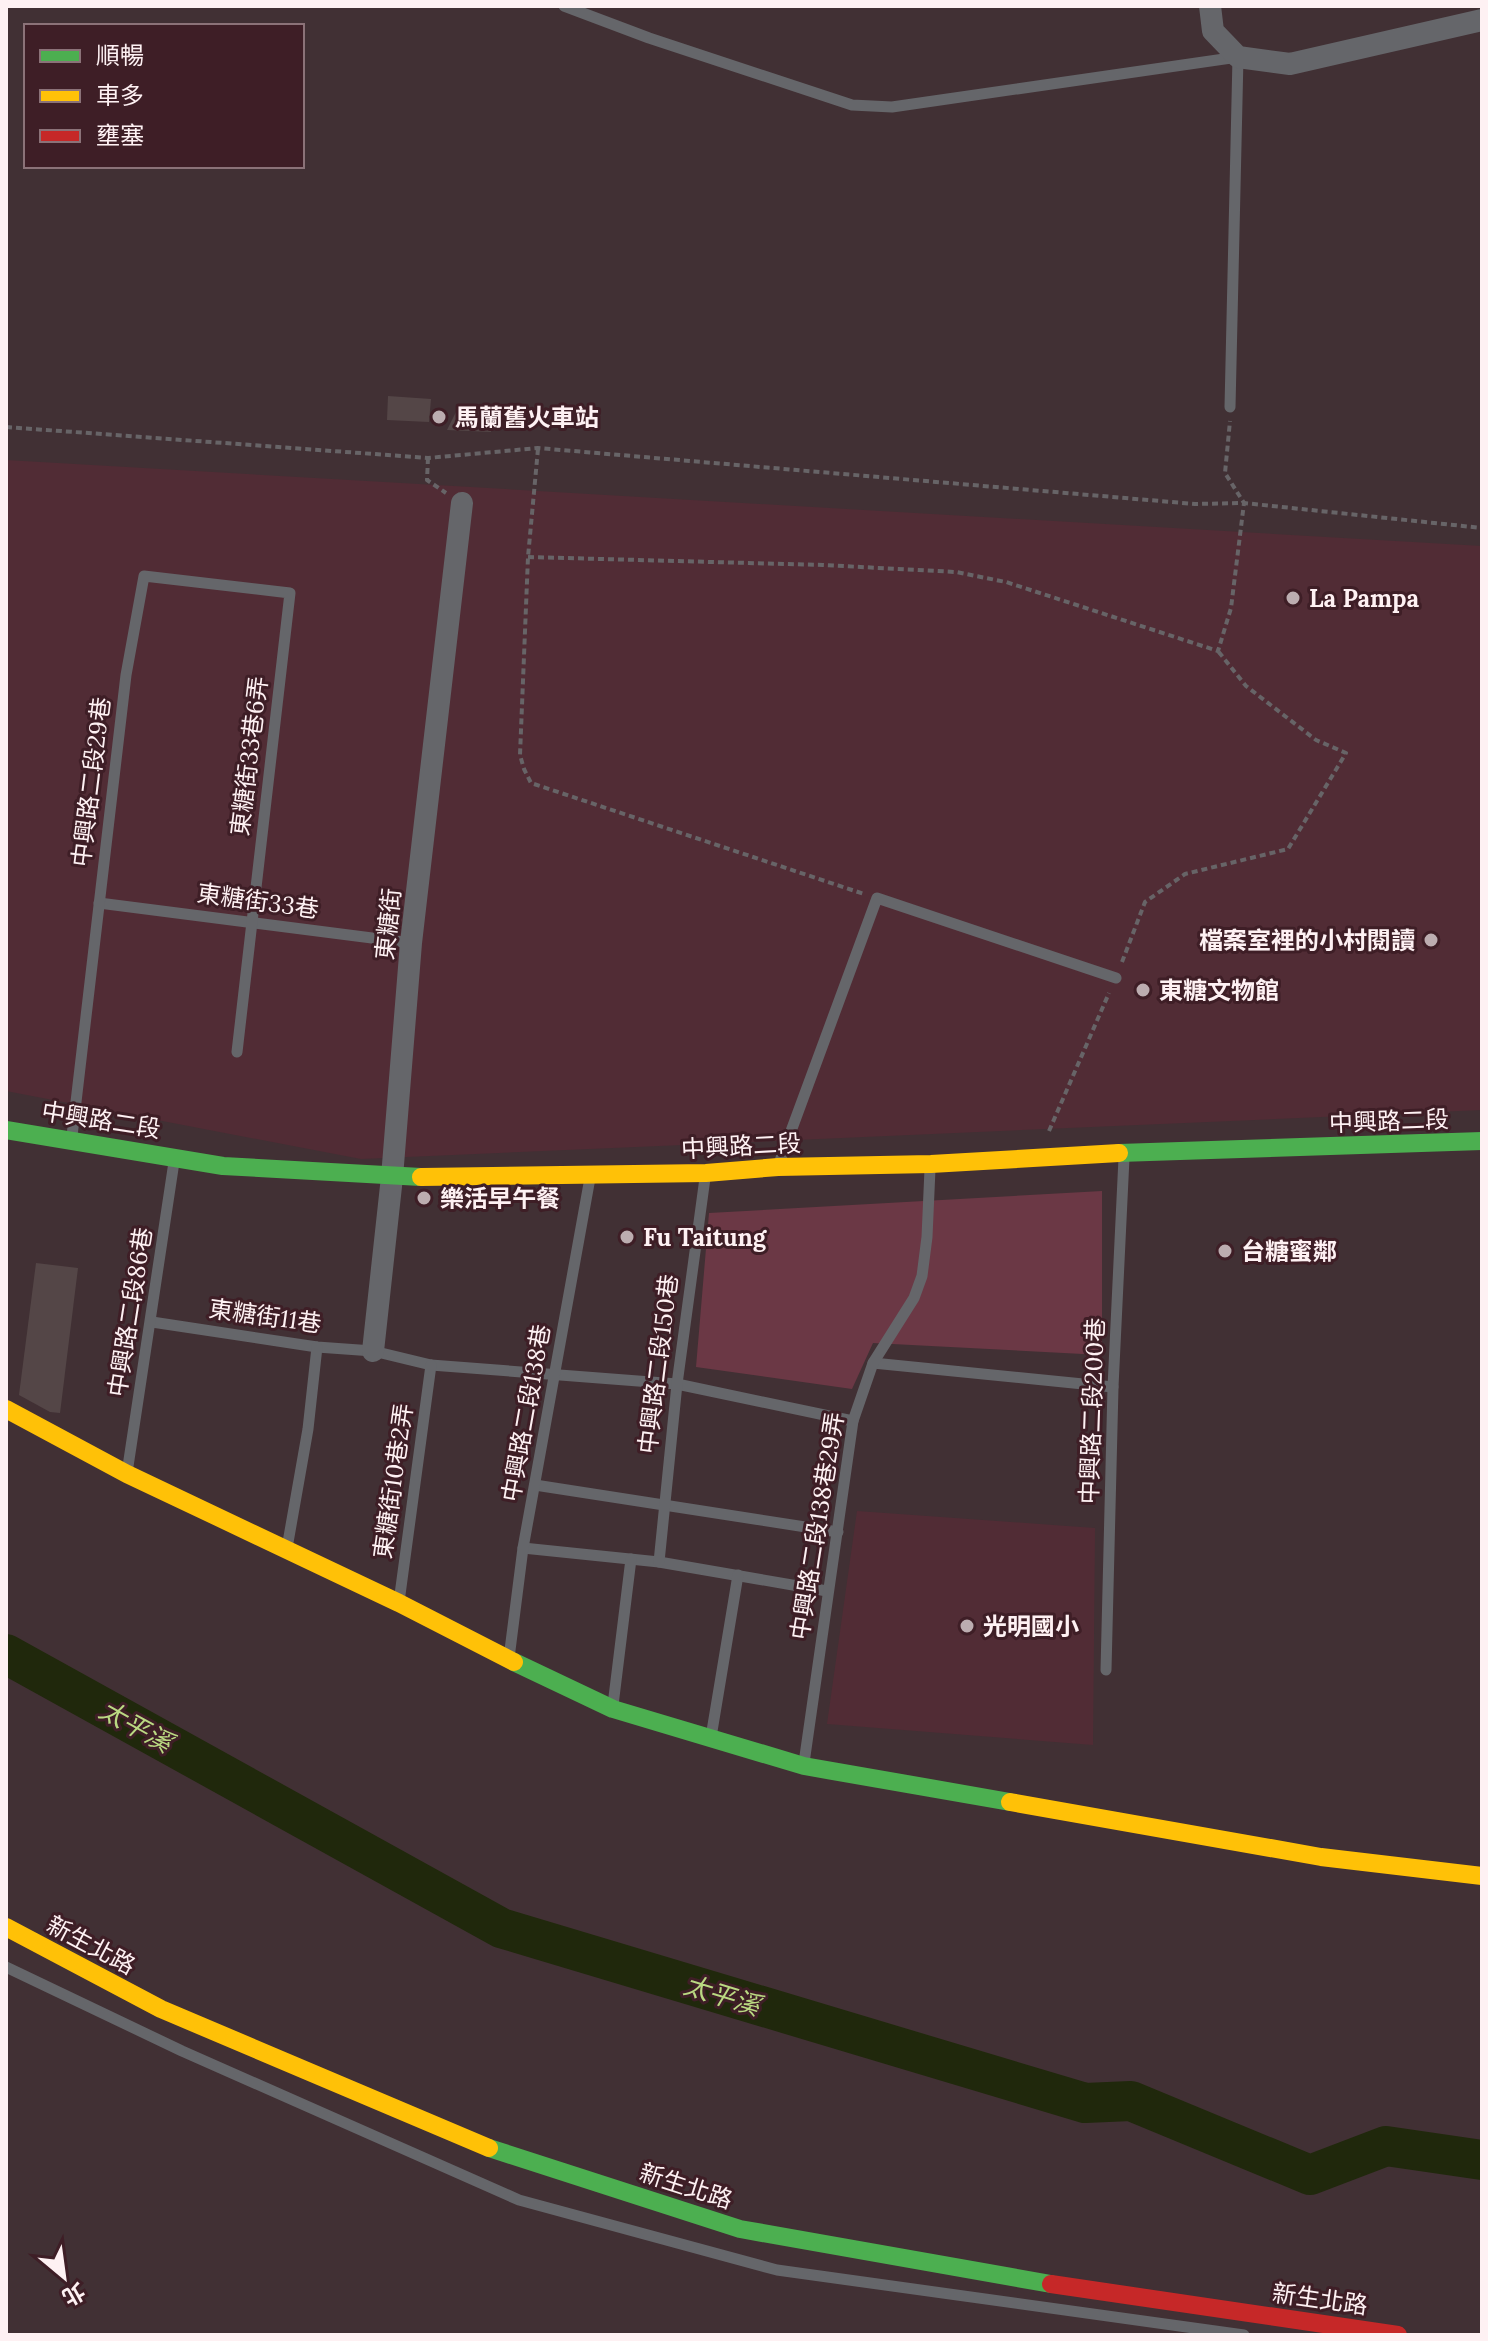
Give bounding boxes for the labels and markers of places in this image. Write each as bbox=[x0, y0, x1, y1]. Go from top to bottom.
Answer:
place label: 馬蘭舊火車站 bbox=[455, 402, 599, 433]
marker: 馬蘭舊火車站 bbox=[430, 408, 448, 426]
place label: La Pampa bbox=[1309, 583, 1419, 614]
marker: La Pampa bbox=[1284, 589, 1302, 607]
place label: 檔案室裡的小村閱讀 bbox=[1199, 925, 1415, 956]
marker: 檔案室裡的小村閱讀 bbox=[1422, 931, 1440, 949]
place label: 東糖文物館 bbox=[1159, 975, 1279, 1006]
marker: 東糖文物館 bbox=[1134, 981, 1152, 999]
place label: 樂活早午餐 bbox=[440, 1183, 560, 1214]
marker: 樂活早午餐 bbox=[415, 1189, 433, 1207]
place label: Fu Taitung bbox=[643, 1222, 768, 1253]
marker: Fu Taitung bbox=[618, 1228, 636, 1246]
place label: 台糖蜜鄰 bbox=[1241, 1236, 1337, 1267]
marker: 台糖蜜鄰 bbox=[1216, 1242, 1234, 1260]
place label: 光明國小 bbox=[983, 1611, 1079, 1642]
marker: 光明國小 bbox=[958, 1617, 976, 1635]

